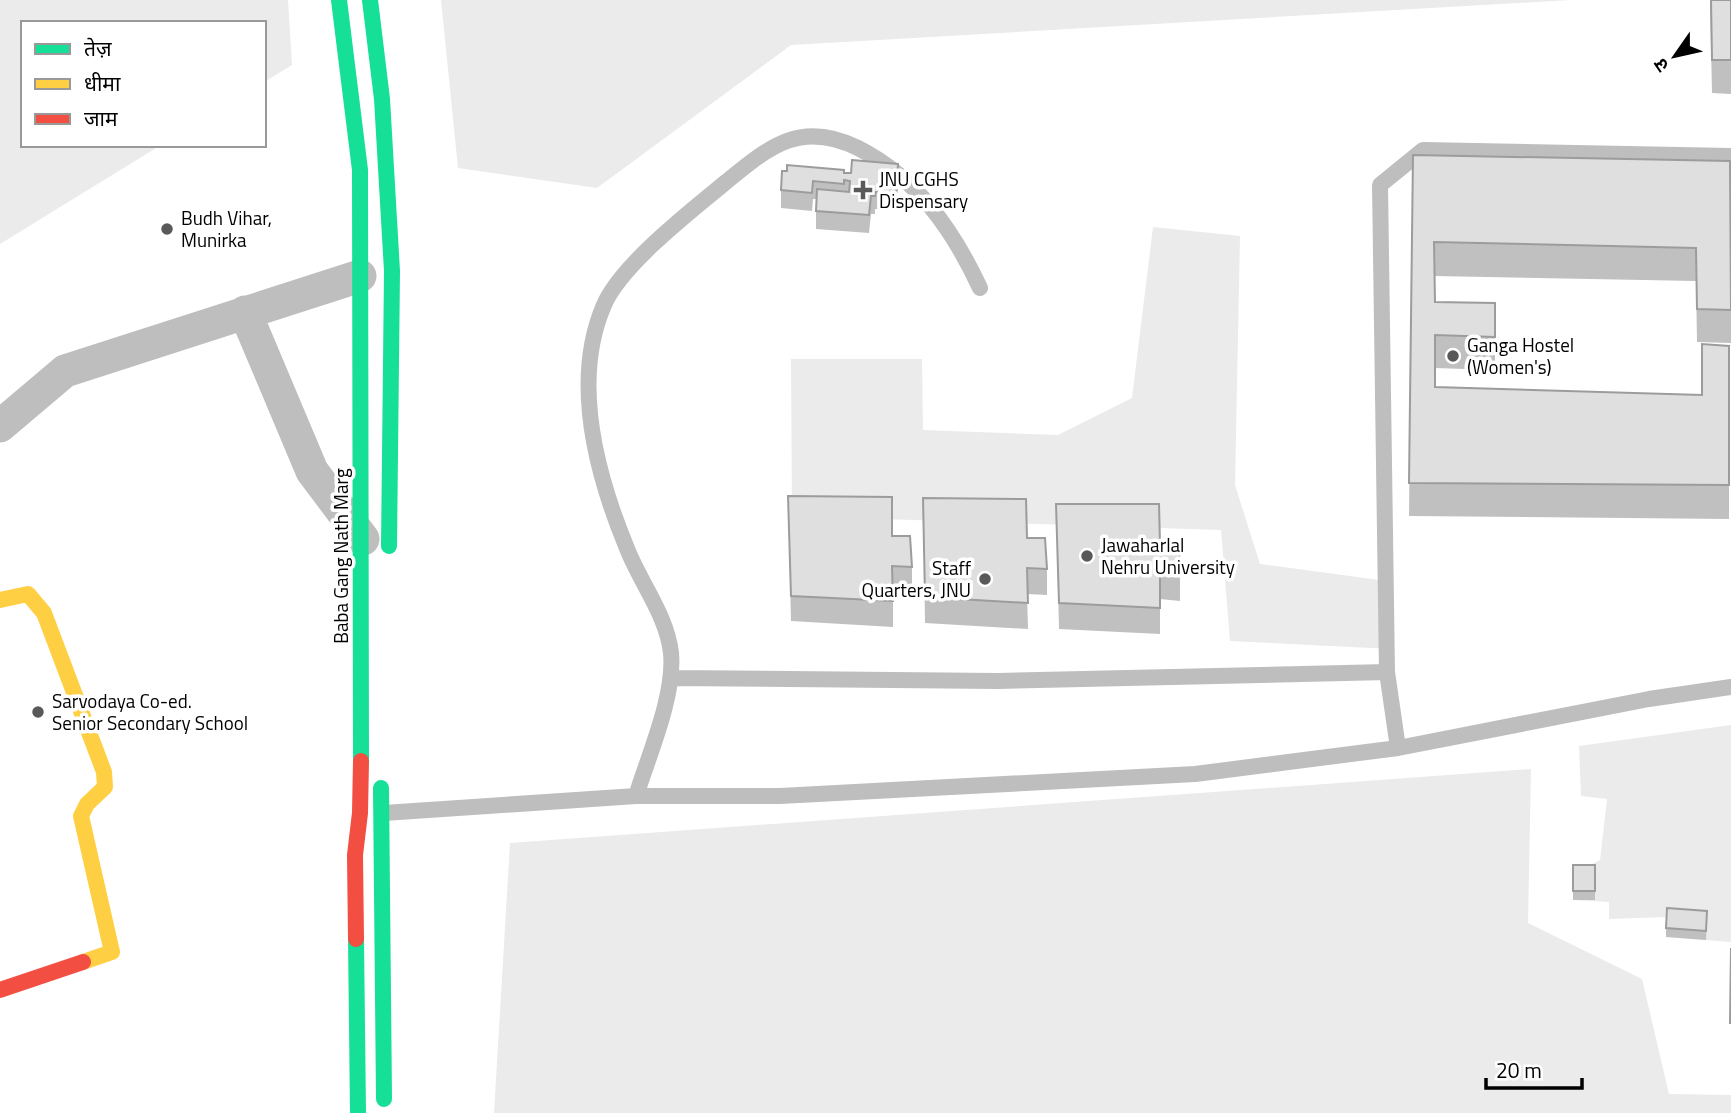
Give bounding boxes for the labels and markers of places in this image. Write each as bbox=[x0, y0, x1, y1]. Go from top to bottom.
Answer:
place label: JNU CGHS Dispensary bbox=[879, 164, 968, 215]
marker: JNU CGHS Dispensary bbox=[853, 180, 873, 200]
place label: Budh Vihar, Munirka bbox=[181, 203, 272, 254]
marker: Budh Vihar, Munirka bbox=[159, 221, 175, 237]
place label: Ganga Hostel (Women's) bbox=[1467, 330, 1574, 381]
marker: Ganga Hostel (Women's) bbox=[1445, 348, 1461, 364]
place label: Jawaharlal Nehru University bbox=[1101, 530, 1235, 581]
marker: Jawaharlal Nehru University bbox=[1079, 548, 1095, 564]
place label: Staff Quarters, JNU bbox=[862, 553, 972, 604]
marker: Staff Quarters, JNU bbox=[977, 571, 993, 587]
place label: Sarvodaya Co-ed. Senior Secondary School bbox=[52, 686, 248, 737]
marker: Sarvodaya Co-ed. Senior Secondary School bbox=[30, 704, 46, 720]

